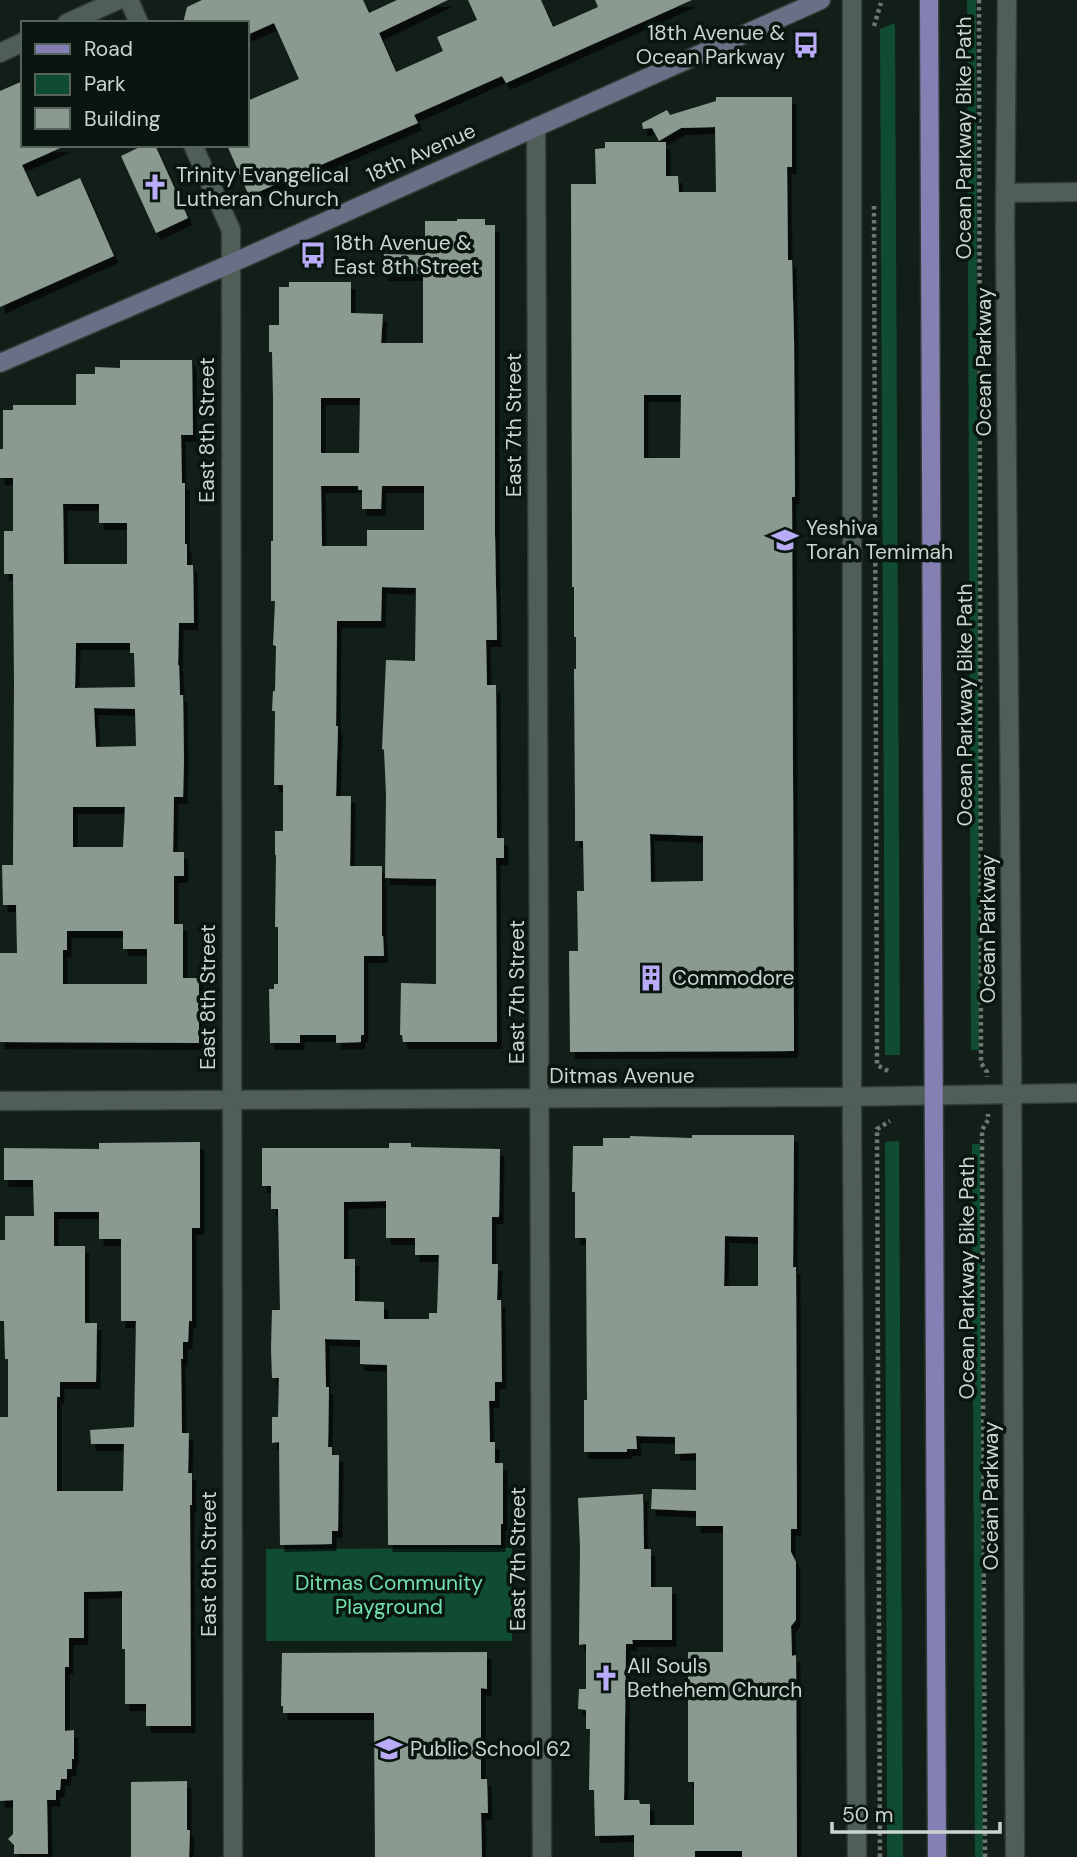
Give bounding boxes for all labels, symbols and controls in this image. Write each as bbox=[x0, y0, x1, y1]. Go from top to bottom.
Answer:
street label: Ocean Parkway Bike Path bbox=[950, 17, 978, 259]
place label: 18th Avenue & Ocean Parkway bbox=[636, 19, 785, 71]
legend bbox=[21, 21, 248, 147]
bus stop icon: 18th Avenue & Ocean Parkway bbox=[791, 30, 821, 60]
text: Road bbox=[84, 35, 133, 63]
text: Park bbox=[84, 70, 126, 98]
text: Building bbox=[84, 105, 161, 133]
street label: 18th Avenue bbox=[362, 116, 480, 189]
place label: Trinity Evangelical Lutheran Church bbox=[176, 161, 349, 213]
church icon: Trinity Evangelical Lutheran Church bbox=[140, 172, 170, 202]
place label: 18th Avenue & East 8th Street bbox=[334, 229, 479, 281]
bus stop icon: 18th Avenue & East 8th Street bbox=[298, 240, 328, 270]
street label: Ocean Parkway bbox=[970, 287, 998, 437]
street label: East 7th Street bbox=[500, 353, 528, 497]
street label: East 8th Street bbox=[193, 357, 221, 503]
place label: Yeshiva Torah Temimah bbox=[806, 514, 953, 566]
school or university icon: Yeshiva Torah Temimah bbox=[770, 525, 800, 555]
street label: Ocean Parkway Bike Path bbox=[951, 584, 979, 826]
street label: Ocean Parkway bbox=[974, 854, 1002, 1004]
street label: East 7th Street bbox=[503, 920, 531, 1064]
street label: East 8th Street bbox=[194, 924, 222, 1070]
building icon: Commodore bbox=[636, 963, 666, 993]
place label: Commodore bbox=[672, 964, 794, 992]
street label: Ditmas Avenue bbox=[549, 1062, 695, 1090]
street label: Ocean Parkway Bike Path bbox=[953, 1157, 981, 1399]
street label: Ocean Parkway bbox=[977, 1421, 1005, 1571]
street label: East 7th Street bbox=[504, 1487, 532, 1631]
street label: East 8th Street bbox=[195, 1491, 223, 1637]
park label: Ditmas Community Playground bbox=[295, 1569, 483, 1621]
place label: All Souls Bethehem Church bbox=[627, 1652, 802, 1704]
church icon: All Souls Bethehem Church bbox=[591, 1663, 621, 1693]
school or university icon: Public School 62 bbox=[374, 1734, 404, 1764]
place label: Public School 62 bbox=[410, 1735, 571, 1763]
scale bar bbox=[832, 1790, 1000, 1834]
text: 50 m bbox=[842, 1801, 893, 1829]

